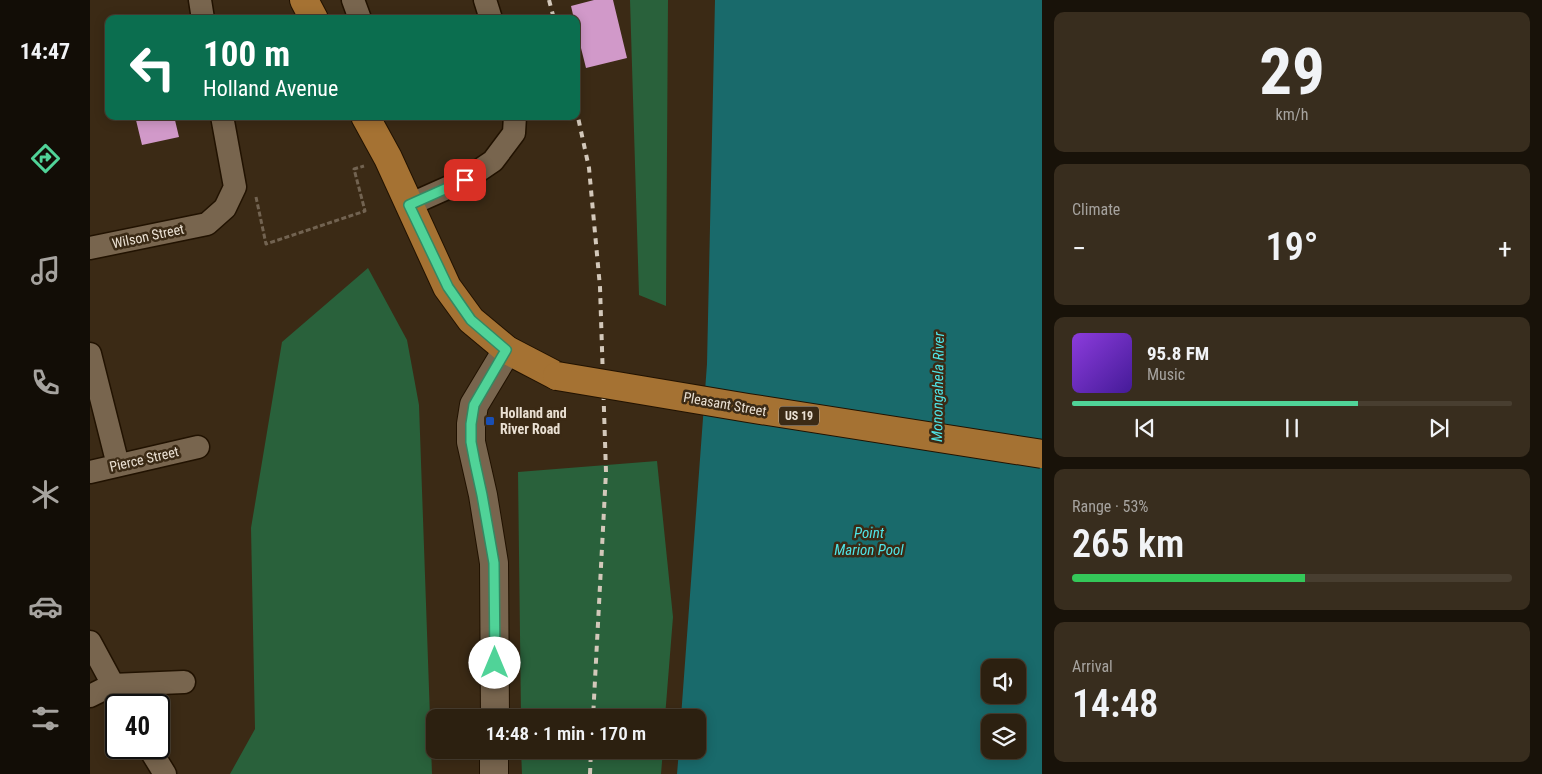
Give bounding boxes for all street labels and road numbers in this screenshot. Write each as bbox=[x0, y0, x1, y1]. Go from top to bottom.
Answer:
street label: Wilson Street bbox=[110, 221, 186, 251]
street label: Pleasant Street bbox=[682, 389, 768, 419]
road number: US 19 bbox=[779, 406, 819, 426]
street label: Pierce Street bbox=[108, 443, 180, 475]

